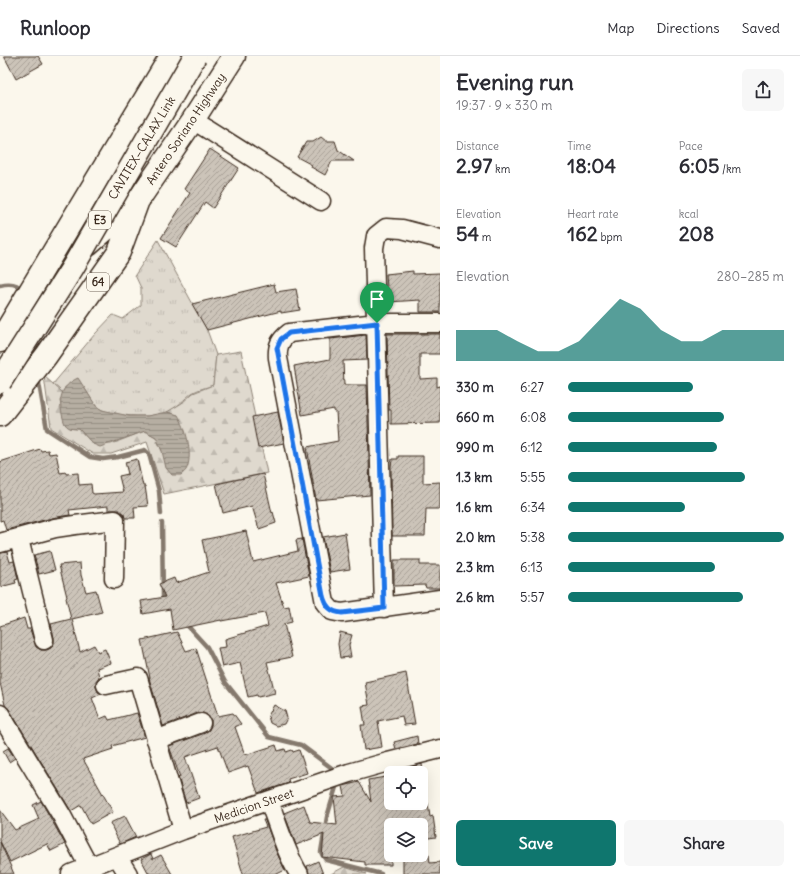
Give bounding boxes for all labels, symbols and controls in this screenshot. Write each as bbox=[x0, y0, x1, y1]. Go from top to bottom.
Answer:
text: Runloop bbox=[20, 16, 91, 40]
text: Map bbox=[607, 19, 634, 37]
text: Directions bbox=[656, 19, 720, 37]
text: Saved bbox=[742, 19, 780, 37]
text: Evening run bbox=[456, 68, 574, 96]
button: share bbox=[742, 69, 784, 111]
street label: Antero Soriano Highway bbox=[143, 70, 229, 187]
street label: CAVITEX–CALAX Link bbox=[105, 93, 178, 202]
text: 19:37 · 9 × 330 m bbox=[456, 97, 552, 114]
text: Distance bbox=[456, 139, 499, 153]
text: Time bbox=[567, 139, 591, 153]
text: Pace bbox=[679, 139, 703, 153]
text: 2.97 bbox=[456, 153, 492, 178]
text: 18:04 bbox=[567, 153, 616, 178]
text: 6:05 bbox=[679, 153, 719, 178]
text: km bbox=[492, 162, 510, 176]
text: /km bbox=[719, 162, 741, 176]
text: Elevation bbox=[456, 207, 501, 221]
text: Heart rate bbox=[567, 207, 618, 221]
text: kcal bbox=[679, 207, 698, 221]
road number: E3 bbox=[89, 211, 111, 229]
text: 54 bbox=[456, 221, 479, 246]
text: 162 bbox=[567, 221, 598, 246]
text: 208 bbox=[679, 221, 714, 246]
text: m bbox=[479, 230, 491, 244]
text: bpm bbox=[598, 230, 622, 244]
text: Elevation bbox=[456, 268, 509, 285]
text: 280–285 m bbox=[717, 268, 784, 285]
road number: 64 bbox=[87, 273, 109, 291]
pin bbox=[360, 282, 394, 323]
icon: arrive bbox=[366, 288, 388, 310]
text: 330 m bbox=[456, 379, 494, 396]
text: 6:27 bbox=[520, 379, 544, 396]
text: 660 m bbox=[456, 409, 494, 426]
text: 6:08 bbox=[520, 409, 546, 426]
text: 990 m bbox=[456, 439, 494, 456]
text: 6:12 bbox=[520, 439, 543, 456]
text: 1.3 km bbox=[456, 469, 492, 486]
text: 5:55 bbox=[520, 469, 545, 486]
text: 1.6 km bbox=[456, 499, 492, 516]
text: 6:34 bbox=[520, 499, 545, 516]
text: 2.0 km bbox=[456, 529, 496, 546]
text: 5:38 bbox=[520, 529, 545, 546]
text: 2.3 km bbox=[456, 559, 494, 576]
text: 6:13 bbox=[520, 559, 543, 576]
text: 2.6 km bbox=[456, 589, 494, 606]
text: 5:57 bbox=[520, 589, 544, 606]
map controls bbox=[384, 766, 428, 862]
button: locate bbox=[384, 766, 428, 810]
street label: Medicion Street bbox=[212, 785, 296, 826]
button: layers bbox=[384, 818, 428, 862]
button: Save bbox=[456, 820, 616, 866]
button: Share bbox=[624, 820, 784, 866]

